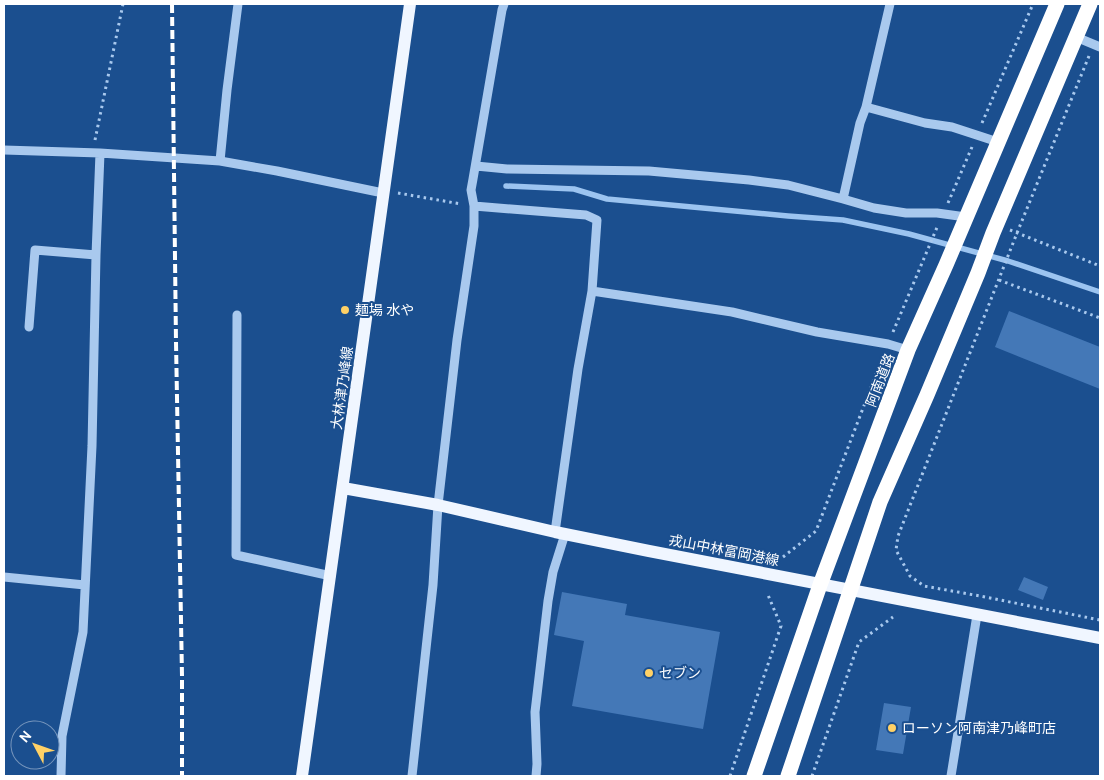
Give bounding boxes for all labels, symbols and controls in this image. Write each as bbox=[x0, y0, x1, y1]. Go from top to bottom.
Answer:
place label: 麺場 水や bbox=[355, 301, 414, 319]
marker: 麺場 水や bbox=[339, 304, 351, 316]
street label: 大林津乃峰線 bbox=[327, 345, 357, 431]
street label: 阿南道路 bbox=[862, 351, 898, 409]
street label: 戎山中林富岡港線 bbox=[667, 530, 781, 570]
place label: セブン bbox=[659, 664, 701, 682]
marker: セブン bbox=[643, 667, 655, 679]
place label: ローソン阿南津乃峰町店 bbox=[902, 719, 1056, 737]
north arrow bbox=[10, 720, 60, 770]
marker: ローソン阿南津乃峰町店 bbox=[886, 722, 898, 734]
text: N bbox=[15, 727, 35, 746]

